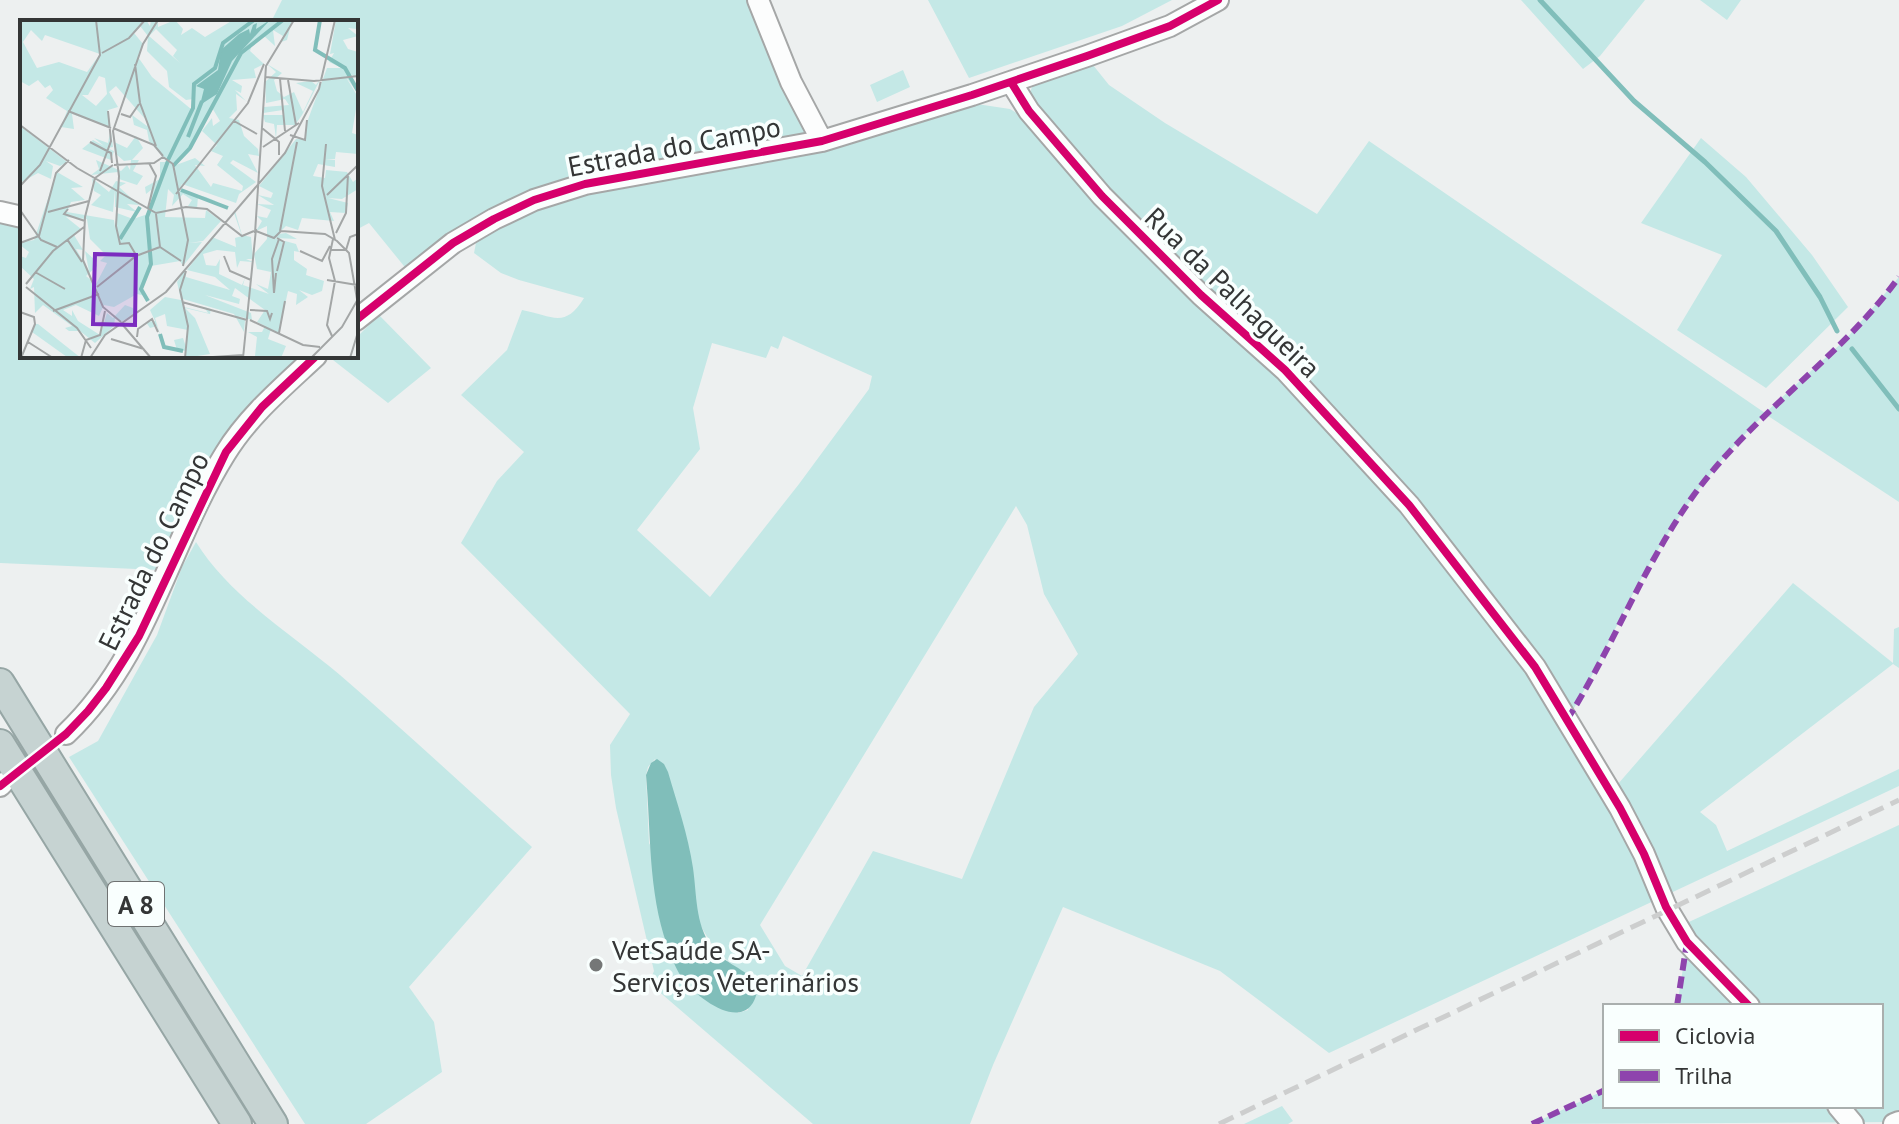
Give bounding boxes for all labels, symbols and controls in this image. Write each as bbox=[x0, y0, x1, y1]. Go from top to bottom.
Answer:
inset map bbox=[20, 20, 358, 358]
street label: Estrada do Campo bbox=[564, 107, 784, 185]
street label: Rua da Palhagueira bbox=[1137, 199, 1329, 385]
street label: Estrada do Campo bbox=[89, 446, 217, 656]
road number: A 8 bbox=[108, 882, 164, 926]
place label: VetSaúde SA- Serviços Veterinários bbox=[611, 931, 859, 1000]
marker: VetSaúde SA- Serviços Veterinários bbox=[587, 956, 605, 974]
legend bbox=[1603, 1004, 1883, 1108]
text: Ciclovia bbox=[1675, 1020, 1755, 1051]
text: Trilha bbox=[1675, 1060, 1732, 1091]

